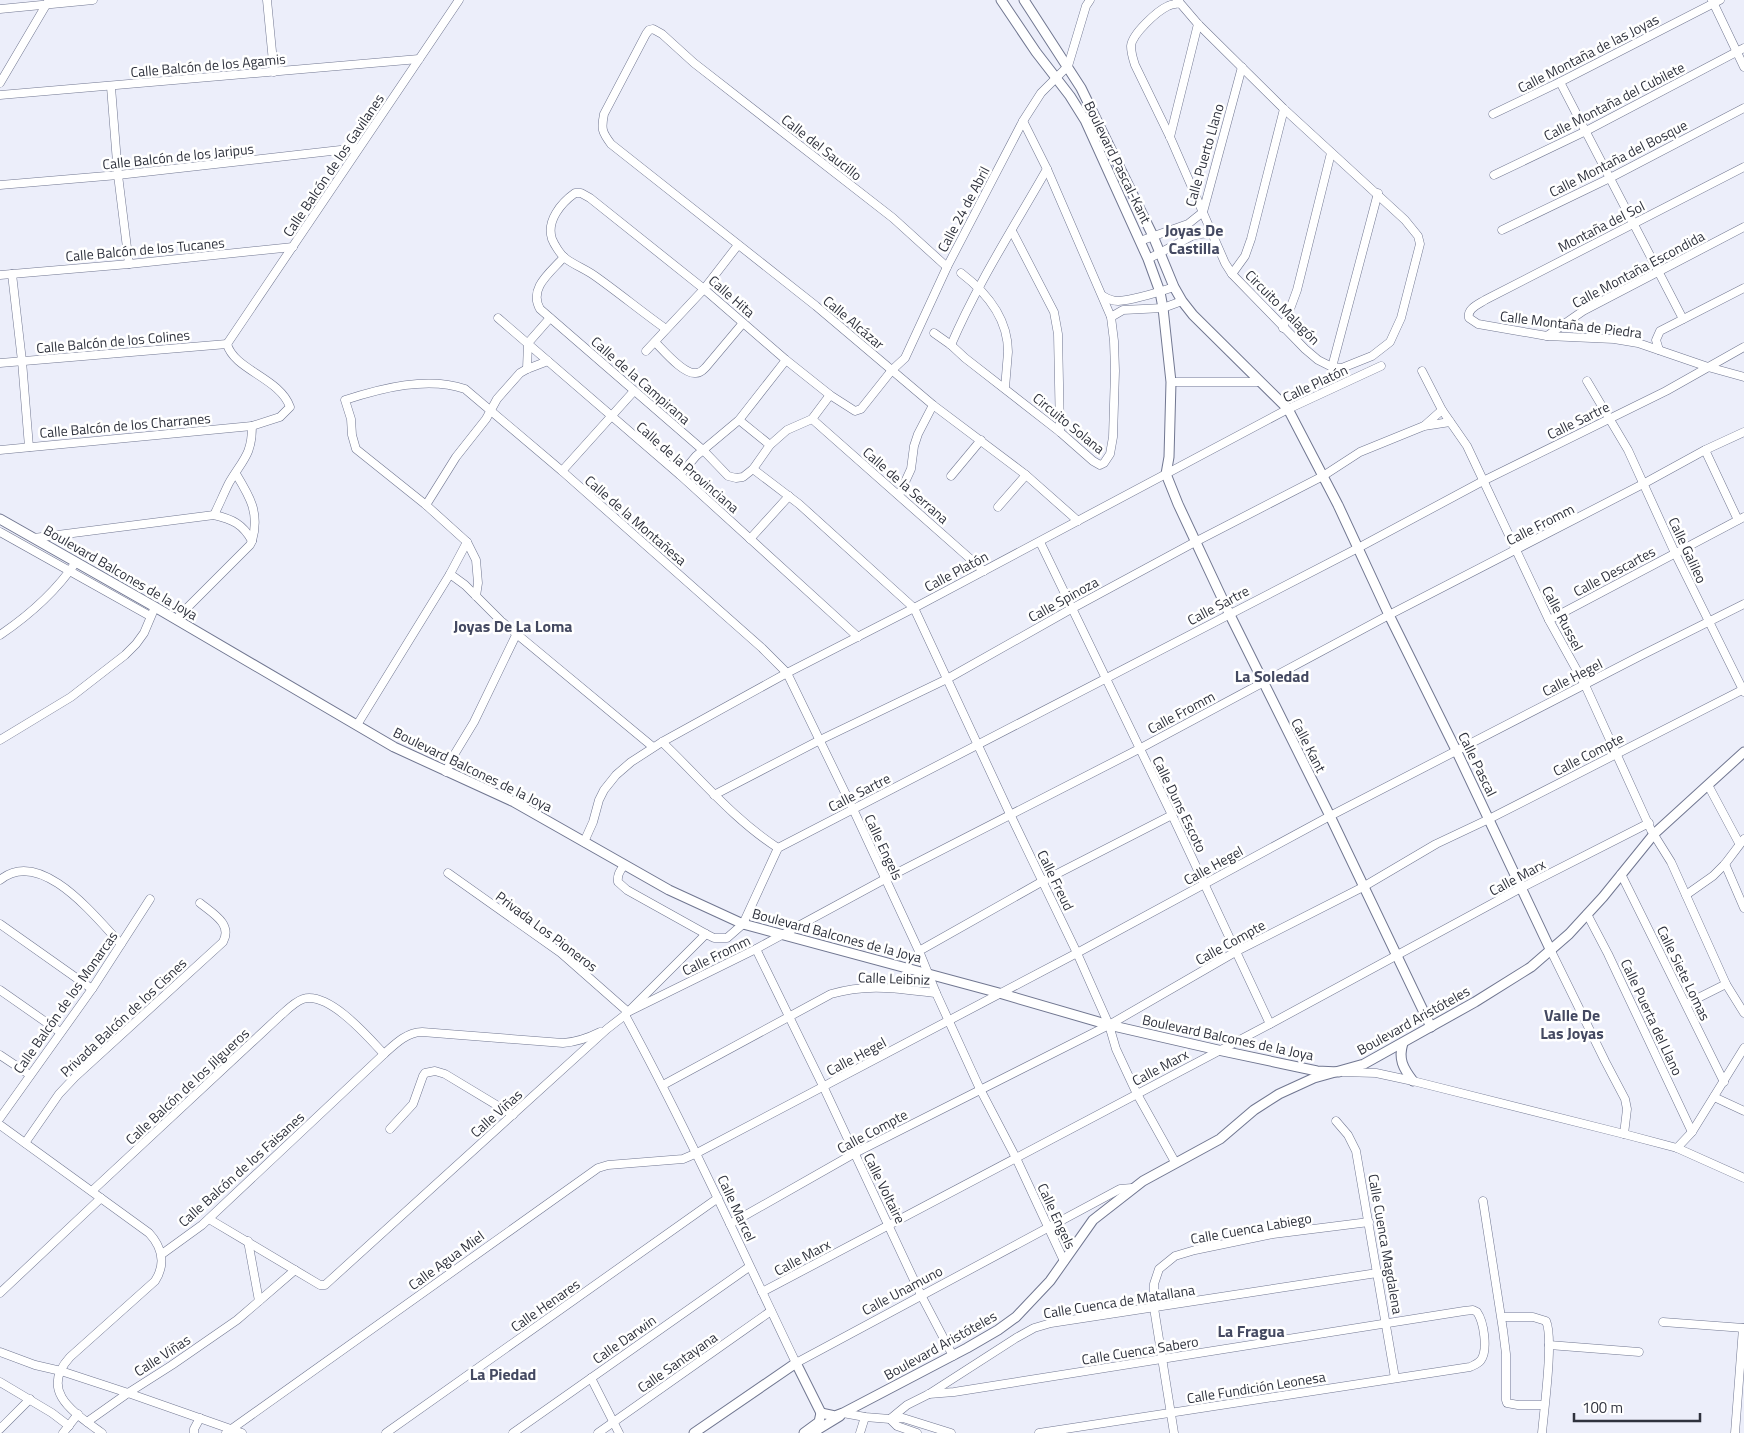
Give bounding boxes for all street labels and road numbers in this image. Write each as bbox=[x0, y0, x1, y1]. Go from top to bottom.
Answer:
street label: Calle Montaña de las Joyas bbox=[1514, 8, 1662, 98]
street label: Calle Balcón de los Agamis bbox=[130, 48, 286, 82]
street label: Calle Montaña del Cubilete bbox=[1540, 56, 1688, 146]
street label: Calle Balcón de los Gavilanes bbox=[277, 89, 389, 241]
street label: Boulevard Pascal-Kant bbox=[1079, 97, 1157, 227]
street label: Calle Puerto Llano bbox=[1179, 101, 1229, 209]
street label: Calle del Saucillo bbox=[777, 109, 867, 185]
street label: Calle Montaña del Bosque bbox=[1545, 114, 1691, 202]
street label: Calle Balcón de los Jaripus bbox=[101, 138, 255, 174]
street label: Calle 24 de Abril bbox=[932, 162, 994, 256]
street label: Montaña del Sol bbox=[1554, 195, 1648, 257]
street label: Calle Montaña Escondida bbox=[1568, 225, 1708, 313]
street label: Calle Balcón de los Tucanes bbox=[65, 232, 225, 266]
street label: Circuito Malagón bbox=[1241, 265, 1325, 349]
street label: Calle Hita bbox=[704, 270, 760, 322]
street label: Calle Alcázar bbox=[819, 290, 889, 354]
street label: Calle Montaña de Piedra bbox=[1499, 305, 1643, 343]
street label: Calle Balcón de los Colines bbox=[35, 324, 191, 358]
street label: Calle de la Campirana bbox=[587, 331, 695, 429]
street label: Calle Platón bbox=[1279, 359, 1351, 407]
street label: Circuito Solana bbox=[1029, 387, 1109, 459]
street label: Calle Sartre bbox=[1543, 396, 1613, 444]
street label: Calle Balcón de los Charranes bbox=[38, 407, 212, 443]
street label: Calle de la Provinciana bbox=[632, 416, 744, 518]
street label: Calle de la Serrana bbox=[858, 442, 954, 528]
street label: Calle de la Montañesa bbox=[581, 470, 691, 570]
street label: Calle Fromm bbox=[1502, 498, 1578, 550]
street label: Calle Galileo bbox=[1664, 513, 1712, 587]
street label: Boulevard Balcones de la Joya bbox=[40, 519, 202, 625]
street label: Calle Descartes bbox=[1569, 541, 1659, 601]
street label: Calle Platón bbox=[920, 545, 992, 597]
street label: Calle Spinoza bbox=[1024, 571, 1102, 627]
street label: Calle Sartre bbox=[1183, 580, 1253, 630]
street label: Calle Russel bbox=[1537, 582, 1589, 654]
street label: Calle Hegel bbox=[1538, 653, 1606, 701]
street label: Calle Fromm bbox=[1143, 685, 1219, 739]
street label: Calle Kant bbox=[1286, 714, 1332, 776]
street label: Boulevard Balcones de la Joya bbox=[390, 721, 556, 817]
street label: Calle Compte bbox=[1549, 727, 1627, 781]
street label: Calle Pascal bbox=[1453, 728, 1503, 800]
street label: Calle Duns Escoto bbox=[1148, 752, 1212, 856]
street label: Calle Sartre bbox=[824, 767, 894, 817]
street label: Calle Engels bbox=[860, 811, 908, 883]
street label: Calle Hegel bbox=[1179, 840, 1247, 890]
street label: Calle Freud bbox=[1032, 846, 1080, 914]
street label: Calle Marx bbox=[1485, 853, 1550, 901]
street label: Privada Los Pioneros bbox=[492, 886, 602, 976]
street label: Boulevard Balcones de la Joya bbox=[750, 902, 924, 968]
street label: Calle Compte bbox=[1191, 914, 1269, 970]
street label: Calle Siete Lomas bbox=[1652, 922, 1716, 1024]
street label: Calle Balcón de los Monarcas bbox=[8, 926, 122, 1078]
street label: Calle Fromm bbox=[678, 929, 754, 981]
street label: Privada Balcón de los Cisnes bbox=[55, 953, 191, 1081]
street label: Calle Puerta del Llano bbox=[1616, 955, 1688, 1079]
street label: Calle Leibniz bbox=[857, 966, 931, 990]
street label: Boulevard Aristóteles bbox=[1353, 980, 1473, 1060]
street label: Boulevard Balcones de la Joya bbox=[1140, 1009, 1316, 1065]
street label: Calle Balcón de los Jilgueros bbox=[120, 1023, 254, 1149]
street label: Calle Hegel bbox=[822, 1031, 890, 1081]
street label: Calle Marx bbox=[1128, 1043, 1193, 1091]
street label: Calle Viñas bbox=[465, 1084, 527, 1142]
street label: Calle Compte bbox=[833, 1104, 911, 1158]
street label: Calle Balcón de los Faisanes bbox=[173, 1106, 309, 1232]
street label: Calle Voltaire bbox=[859, 1149, 911, 1227]
street label: Calle Marcel bbox=[712, 1171, 762, 1245]
street label: Calle Cuenca Magdalena bbox=[1363, 1172, 1409, 1316]
street label: Calle Engels bbox=[1033, 1180, 1081, 1252]
street label: Calle Cuenca Labiego bbox=[1189, 1207, 1313, 1249]
street label: Calle Agua Miel bbox=[404, 1225, 488, 1295]
street label: Calle Marx bbox=[770, 1233, 835, 1281]
street label: Calle Unamuno bbox=[858, 1260, 946, 1320]
street label: Calle Henares bbox=[506, 1273, 584, 1337]
street label: Calle Cuenca de Matallana bbox=[1042, 1279, 1196, 1323]
street label: Boulevard Aristóteles bbox=[880, 1305, 1000, 1385]
street label: Calle Darwin bbox=[588, 1309, 660, 1369]
street label: Calle Santayana bbox=[633, 1327, 721, 1397]
street label: Calle Viñas bbox=[130, 1329, 194, 1381]
street label: Calle Cuenca Sabero bbox=[1080, 1330, 1200, 1370]
street label: Calle Fundición Leonesa bbox=[1185, 1366, 1327, 1408]

